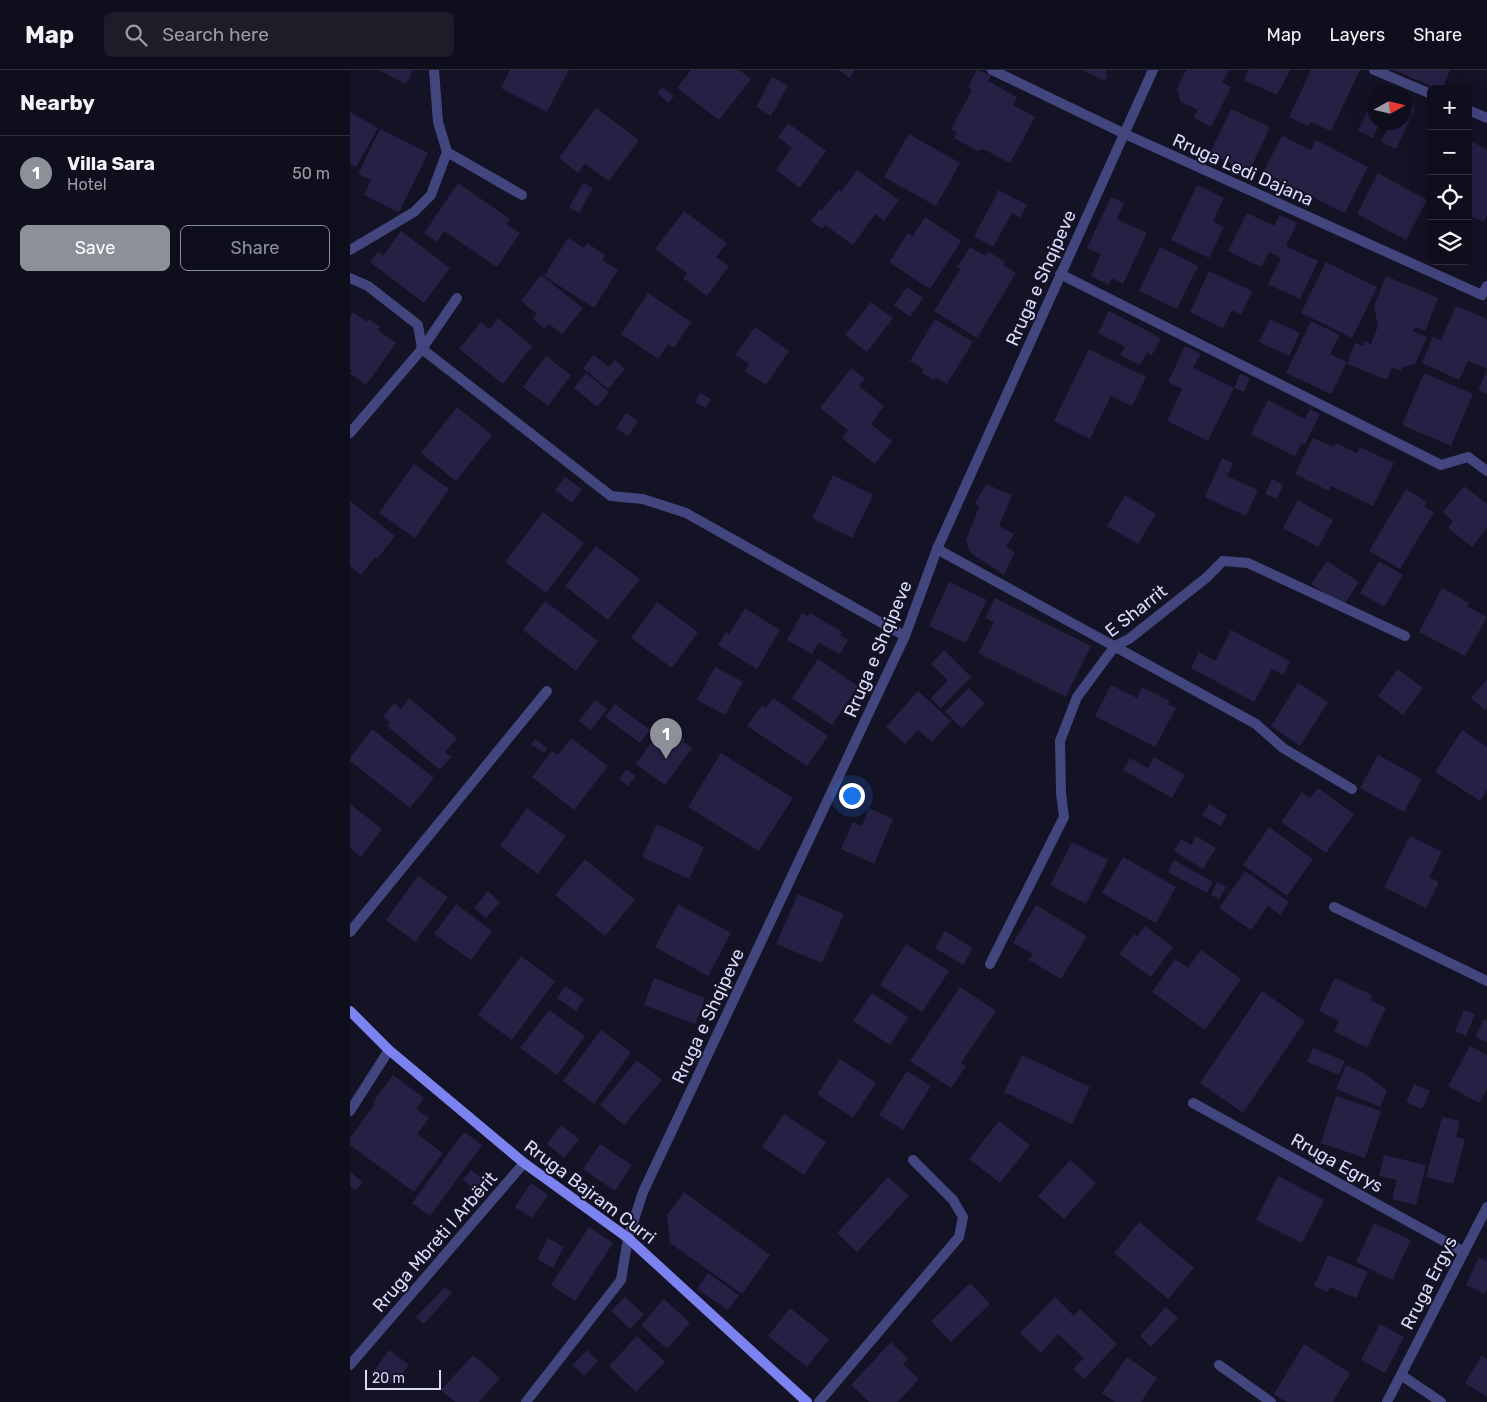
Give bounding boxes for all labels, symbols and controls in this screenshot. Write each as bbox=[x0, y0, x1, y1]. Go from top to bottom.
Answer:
search box bbox=[104, 12, 454, 57]
text: Map bbox=[25, 21, 74, 49]
icon: search bbox=[122, 21, 150, 49]
text: Search here bbox=[162, 23, 269, 46]
text: Map bbox=[1267, 24, 1302, 46]
text: Layers bbox=[1330, 24, 1385, 46]
text: Share bbox=[1413, 24, 1462, 46]
north arrow bbox=[1367, 85, 1412, 130]
map controls bbox=[1427, 85, 1472, 265]
button: + bbox=[1427, 85, 1472, 130]
text: Nearby bbox=[20, 90, 95, 115]
street label: Rruga Ledi Dajana bbox=[1169, 129, 1317, 211]
button: − bbox=[1427, 130, 1472, 175]
text: Villa Sara bbox=[67, 152, 155, 175]
text: 1 bbox=[32, 164, 40, 183]
text: 50 m bbox=[292, 164, 330, 183]
text: Hotel bbox=[67, 175, 107, 194]
button: locate bbox=[1427, 175, 1472, 220]
street label: Rruga e Shqipeve bbox=[1001, 207, 1081, 349]
button: layers bbox=[1427, 220, 1472, 265]
button: Save bbox=[20, 225, 170, 271]
button: Share bbox=[180, 225, 330, 271]
street label: Rruga e Shqipeve bbox=[839, 577, 917, 721]
street label: E Sharrit bbox=[1101, 580, 1171, 642]
pin: 1 bbox=[650, 718, 682, 759]
your location bbox=[839, 783, 865, 809]
street label: Rruga e Shqipeve bbox=[667, 945, 749, 1087]
street label: Rruga Egrys bbox=[1287, 1129, 1387, 1197]
street label: Rruga Bajram Curri bbox=[520, 1135, 660, 1249]
street label: Rruga Mbreti I Arbërit bbox=[368, 1167, 502, 1317]
street label: Rruga Ergys bbox=[1396, 1233, 1462, 1333]
scale bar bbox=[365, 1367, 441, 1390]
text: 20 m bbox=[372, 1370, 405, 1387]

